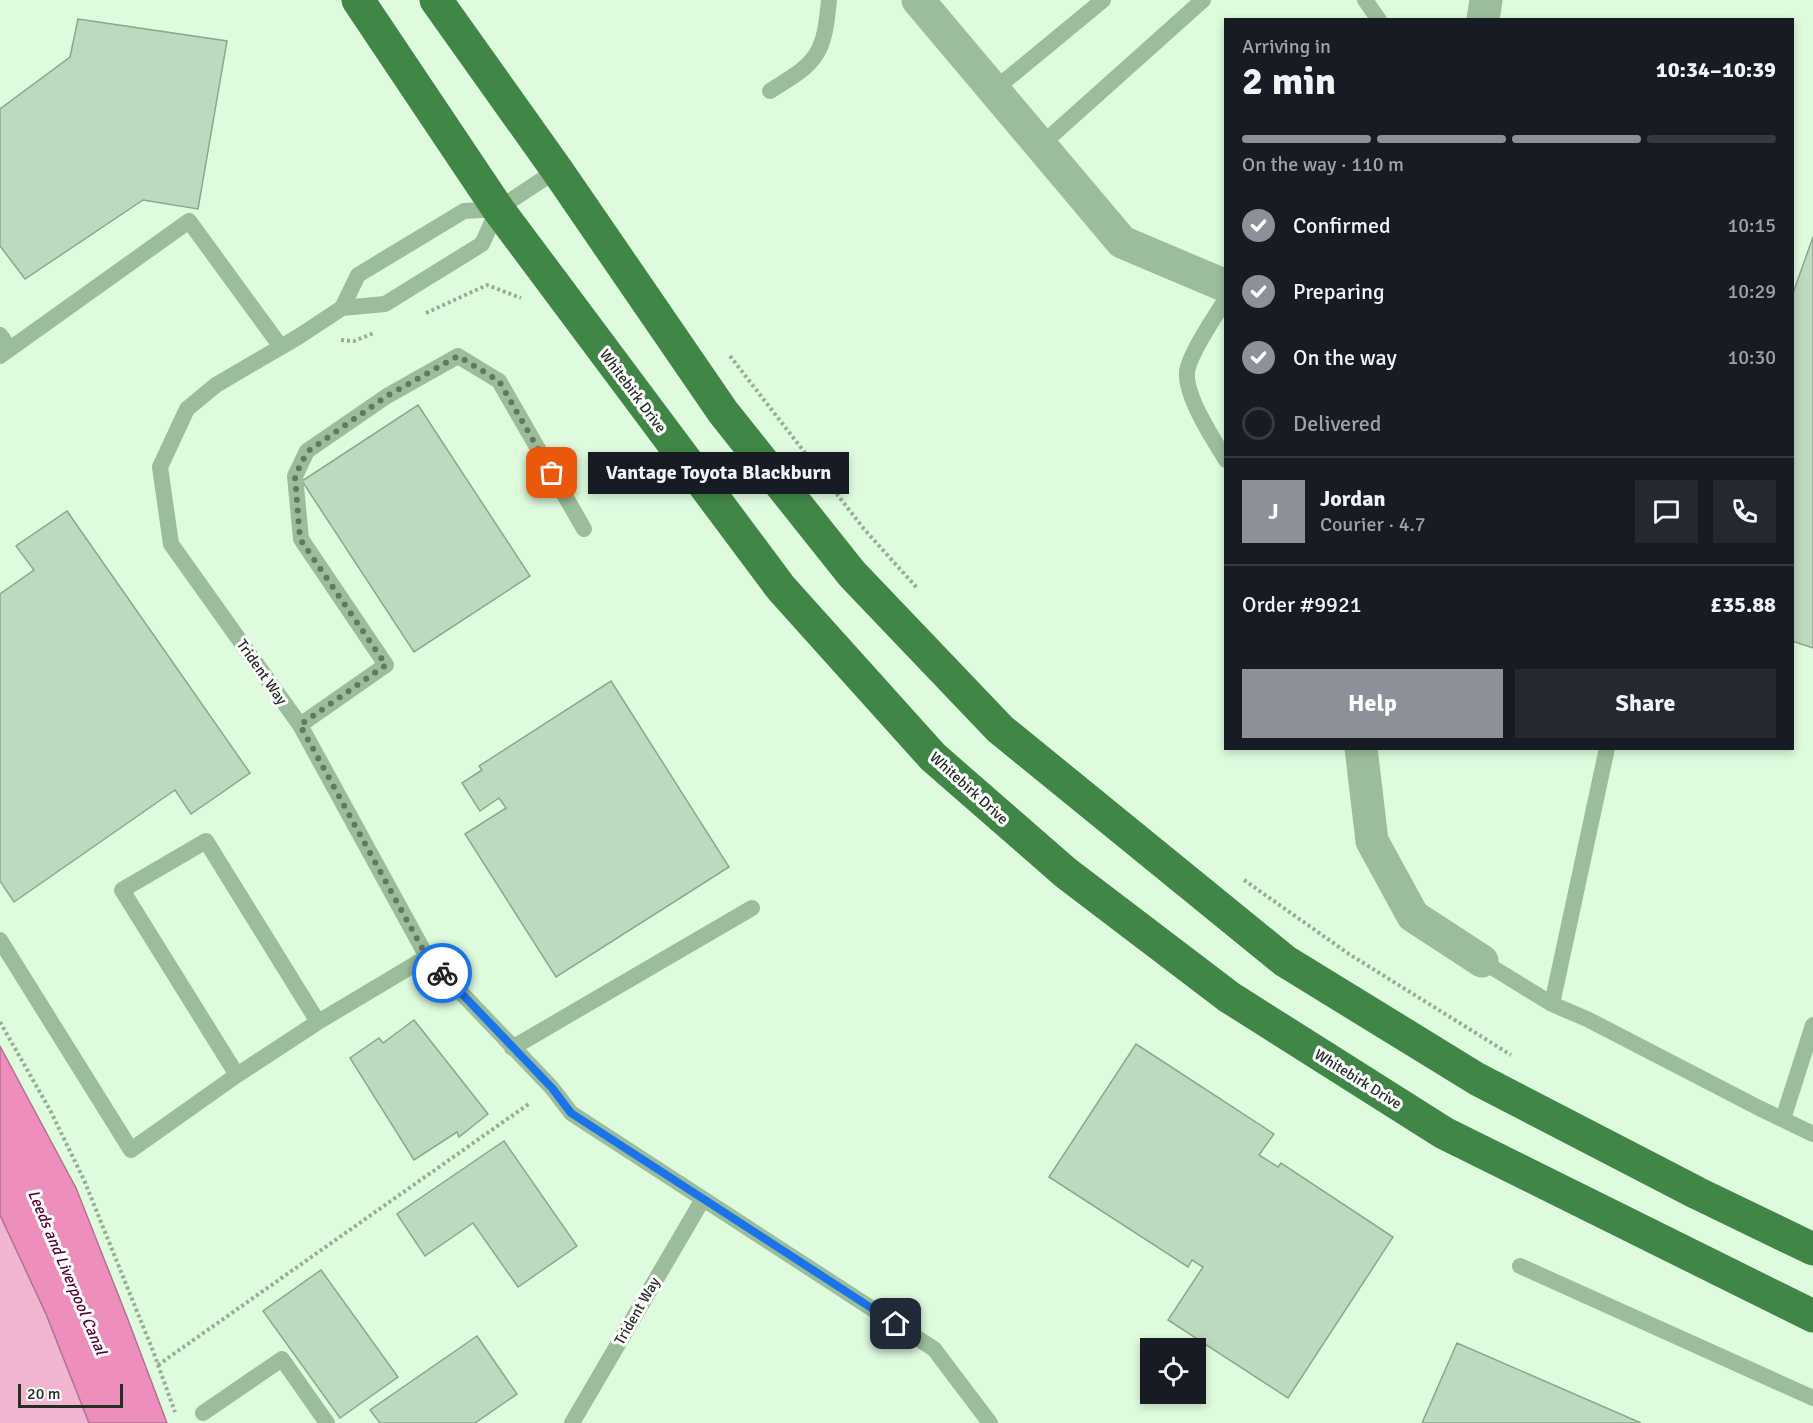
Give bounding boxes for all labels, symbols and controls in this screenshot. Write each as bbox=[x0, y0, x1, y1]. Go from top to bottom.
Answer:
text: Arriving in bbox=[1242, 34, 1331, 59]
text: 10:34–10:39 bbox=[1656, 56, 1776, 83]
text: 2 min bbox=[1242, 57, 1336, 105]
text: On the way · 110 m bbox=[1242, 152, 1404, 177]
icon: check bbox=[1242, 209, 1275, 242]
text: Confirmed bbox=[1293, 212, 1391, 239]
text: 10:15 bbox=[1727, 213, 1776, 238]
icon: check bbox=[1242, 275, 1275, 308]
text: Preparing bbox=[1293, 278, 1385, 305]
text: 10:29 bbox=[1727, 279, 1776, 304]
icon: check bbox=[1242, 341, 1275, 374]
text: On the way bbox=[1293, 344, 1397, 371]
text: 10:30 bbox=[1727, 345, 1776, 370]
street label: Whitebirk Drive bbox=[596, 346, 670, 436]
text: Delivered bbox=[1293, 410, 1381, 437]
pin bbox=[526, 447, 577, 498]
callout: Vantage Toyota Blackburn bbox=[588, 452, 849, 494]
icon: bag bbox=[535, 456, 568, 489]
text: Vantage Toyota Blackburn bbox=[606, 460, 831, 485]
button: chat bbox=[1635, 480, 1698, 543]
button: phone bbox=[1713, 480, 1776, 543]
text: Jordan bbox=[1320, 485, 1386, 512]
text: J bbox=[1268, 498, 1279, 525]
text: Courier · 4.7 bbox=[1320, 512, 1426, 537]
text: Order #9921 bbox=[1242, 591, 1362, 618]
text: £35.88 bbox=[1710, 591, 1776, 618]
street label: Trident Way bbox=[233, 636, 291, 708]
button: Help bbox=[1242, 669, 1503, 738]
button: Share bbox=[1515, 669, 1776, 738]
street label: Whitebirk Drive bbox=[926, 748, 1012, 828]
courier bbox=[412, 943, 472, 1003]
icon: bike bbox=[426, 957, 459, 990]
street label: Whitebirk Drive bbox=[1311, 1045, 1405, 1113]
water label: Leeds and Liverpool Canal bbox=[23, 1187, 111, 1359]
street label: Trident Way bbox=[610, 1274, 664, 1348]
pin bbox=[870, 1298, 921, 1349]
icon: home bbox=[879, 1307, 912, 1340]
map controls bbox=[1140, 1338, 1206, 1404]
button: locate bbox=[1140, 1338, 1206, 1404]
scale bar bbox=[18, 1381, 123, 1408]
text: 20 m bbox=[27, 1384, 61, 1404]

